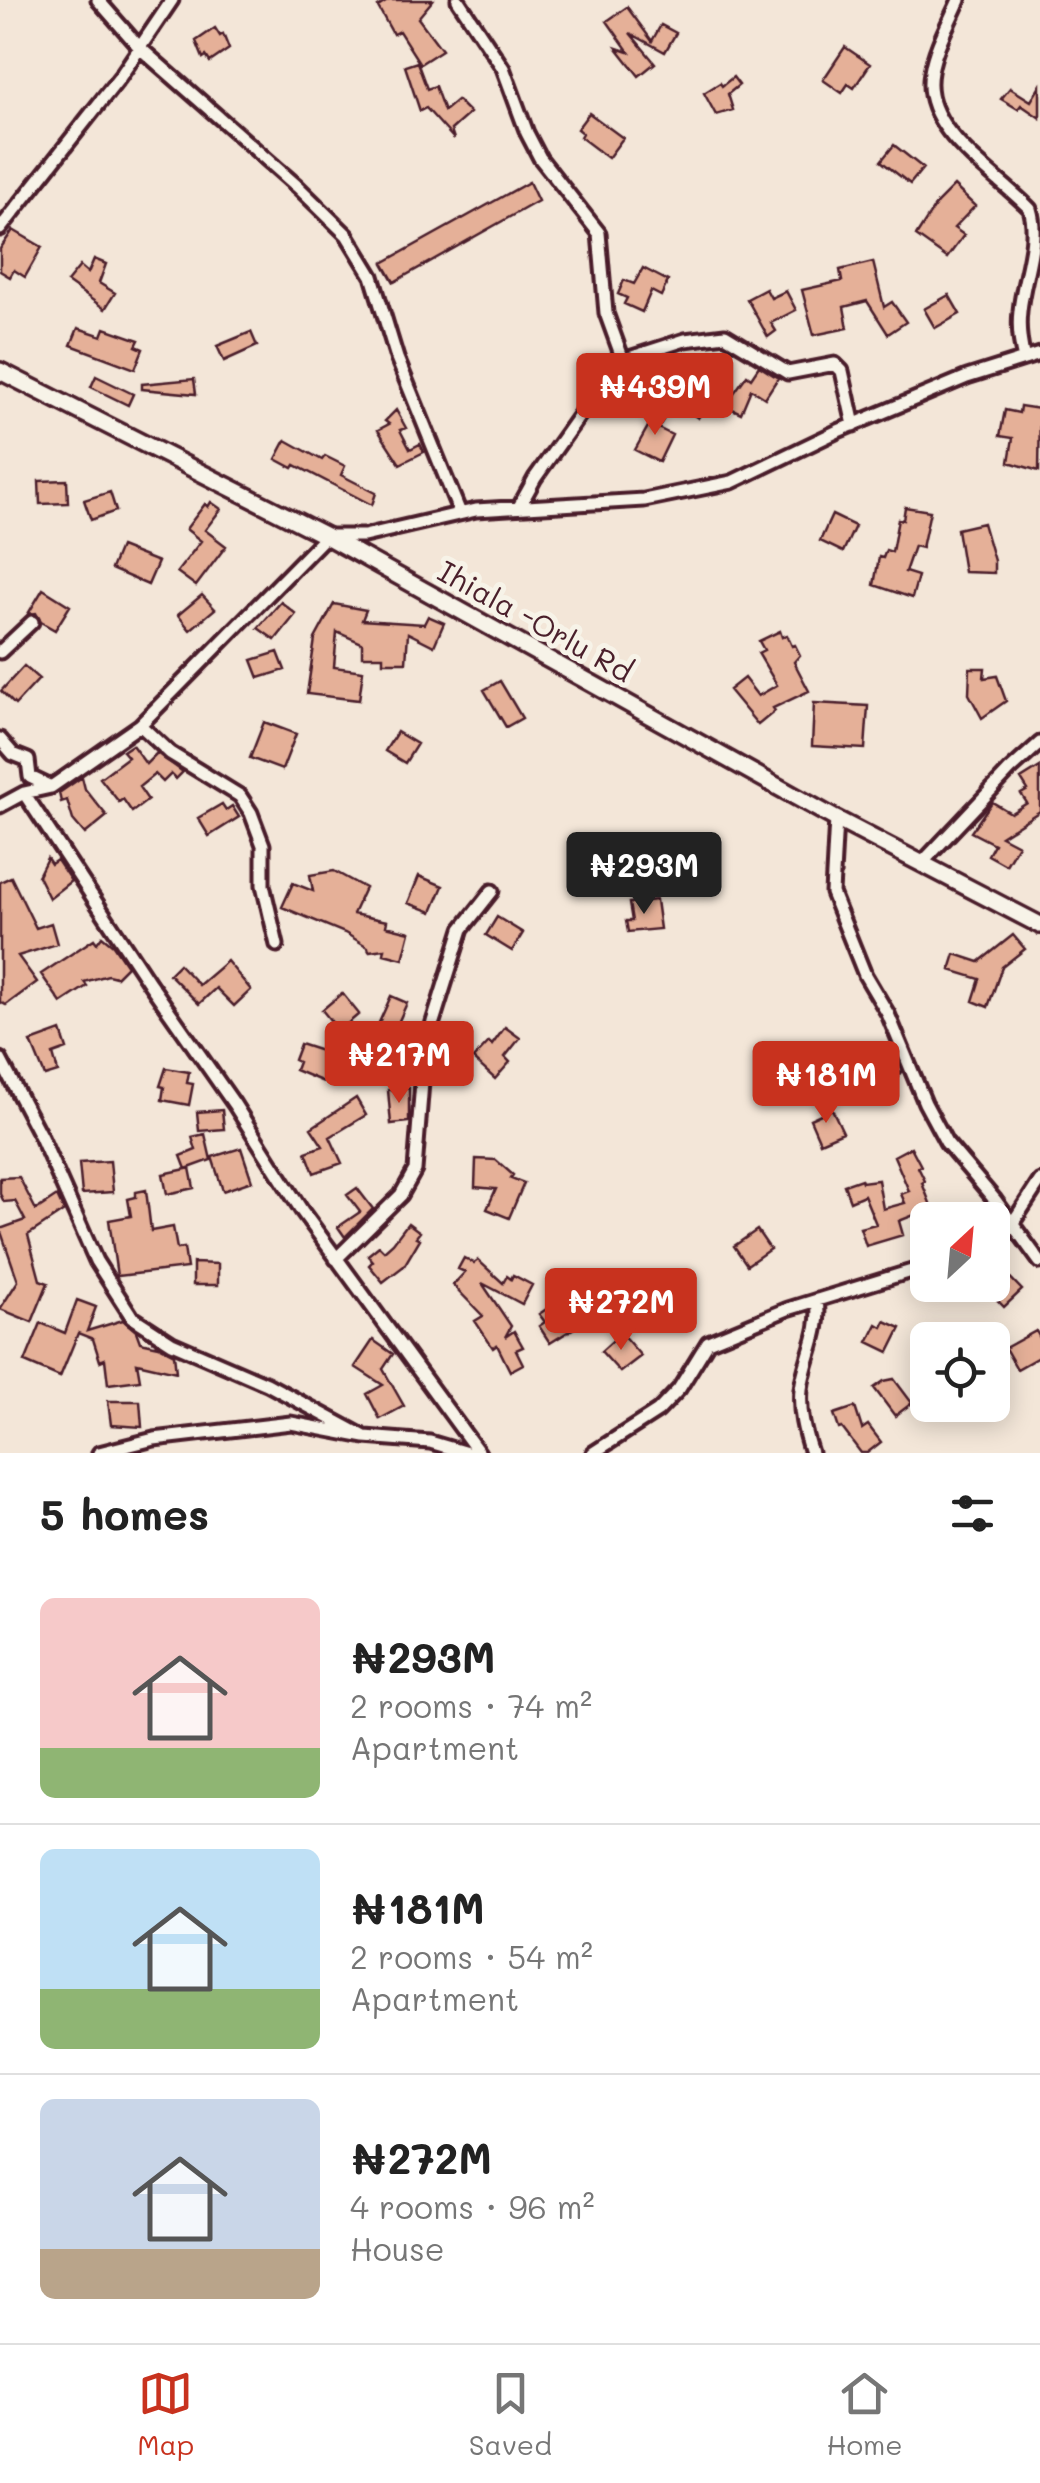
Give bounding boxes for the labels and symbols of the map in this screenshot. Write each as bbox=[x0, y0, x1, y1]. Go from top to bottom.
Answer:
pin: ₦439M bbox=[585, 353, 725, 438]
street label: Ihiala -Orlu Rd bbox=[431, 550, 641, 690]
pin: ₦293M bbox=[574, 832, 714, 917]
pin: ₦217M bbox=[329, 1021, 469, 1106]
pin: ₦181M bbox=[756, 1041, 896, 1126]
north arrow bbox=[910, 1202, 1010, 1302]
pin: ₦272M bbox=[551, 1268, 691, 1353]

